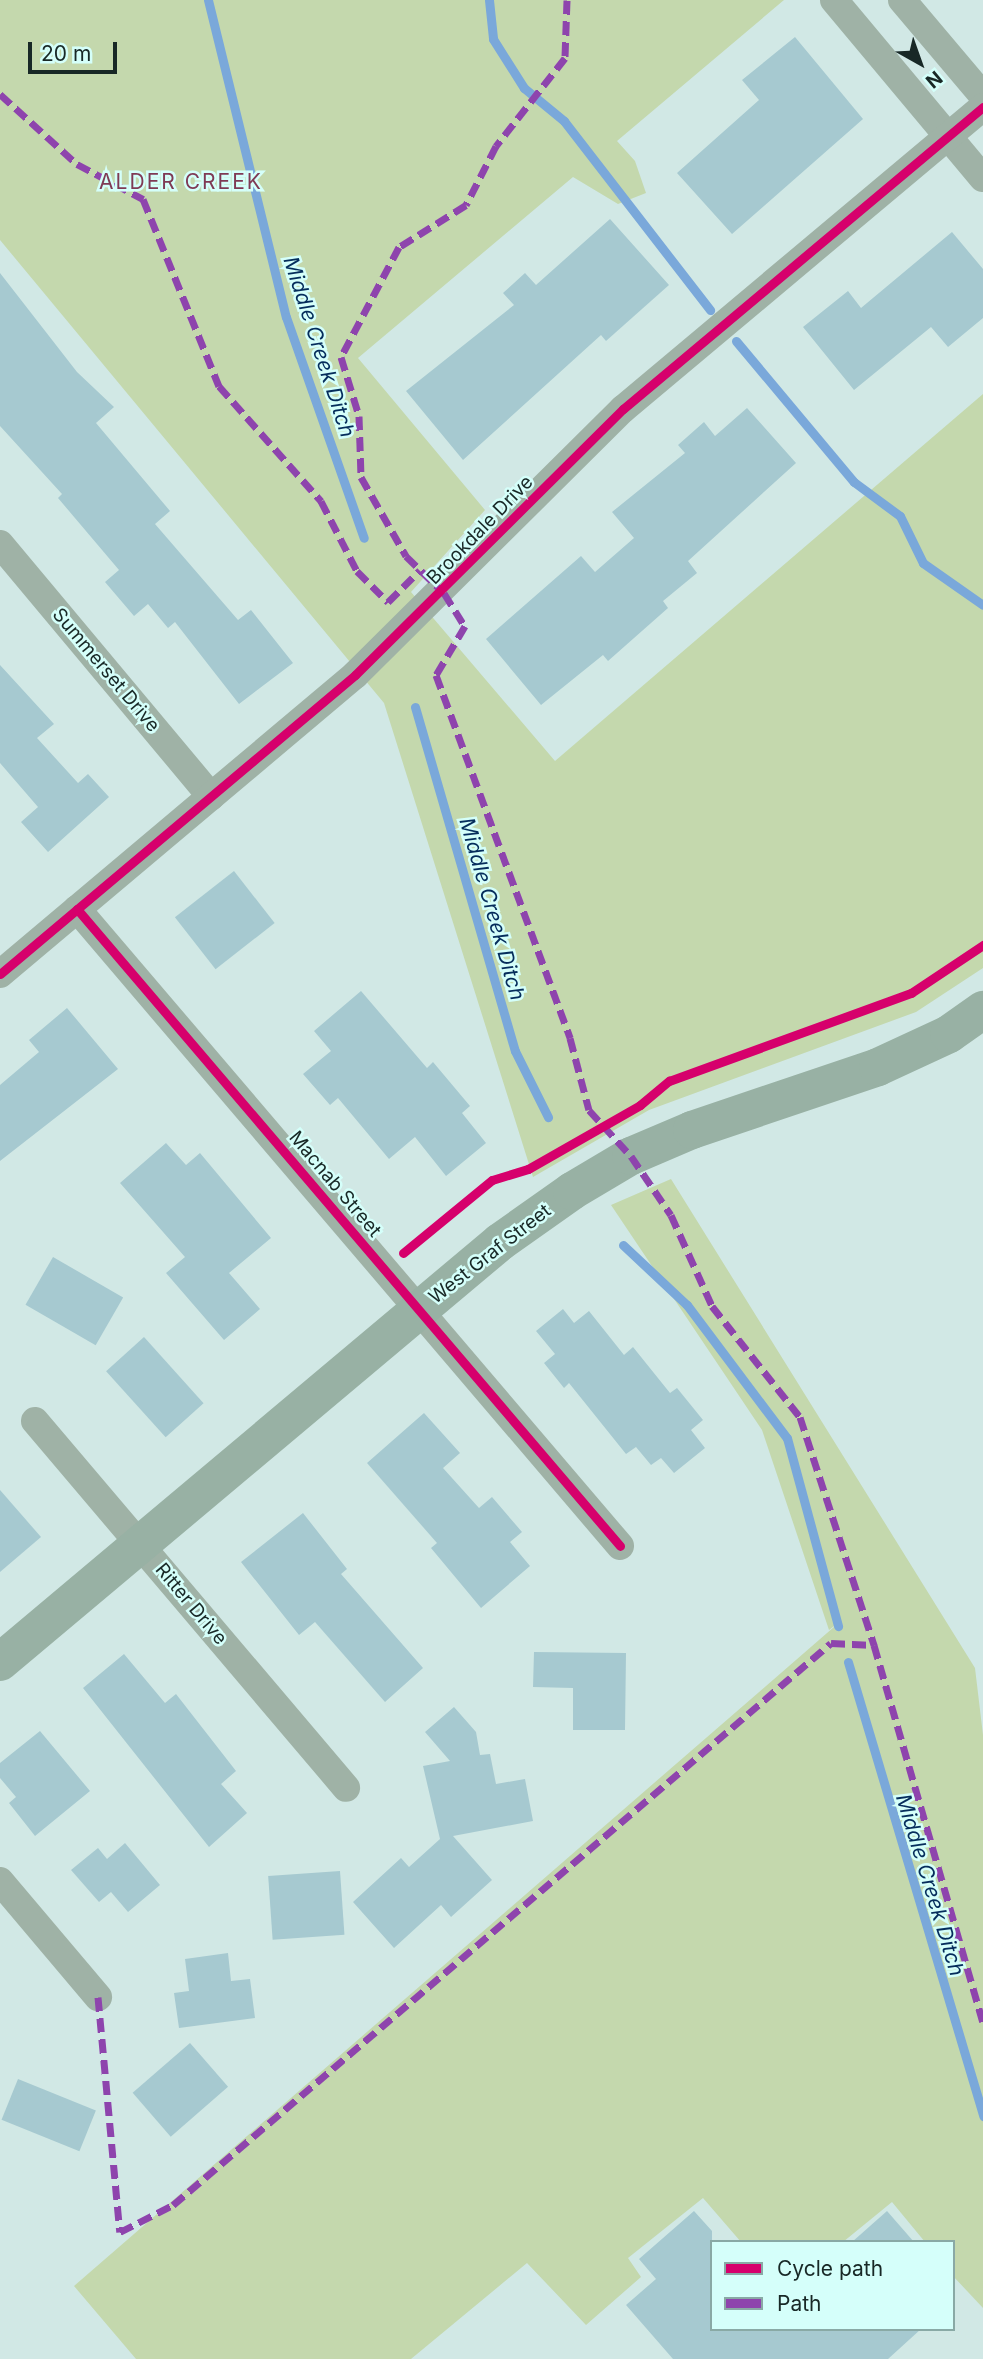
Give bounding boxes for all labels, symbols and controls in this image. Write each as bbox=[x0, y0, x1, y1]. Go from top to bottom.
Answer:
scale bar bbox=[32, 28, 121, 72]
north arrow bbox=[885, 28, 955, 98]
text: 20 m bbox=[41, 41, 91, 66]
text: N bbox=[921, 66, 947, 93]
district label: ALDER CREEK bbox=[100, 169, 262, 195]
water label: Middle Creek Ditch bbox=[278, 253, 360, 441]
street label: Brookdale Drive bbox=[422, 471, 538, 589]
street label: Summerset Drive bbox=[48, 603, 164, 737]
water label: Middle Creek Ditch bbox=[454, 815, 530, 1003]
street label: Macnab Street bbox=[284, 1126, 386, 1242]
street label: West Graf Street bbox=[425, 1199, 555, 1309]
street label: Ritter Drive bbox=[150, 1559, 232, 1649]
water label: Middle Creek Ditch bbox=[890, 1791, 970, 1979]
legend bbox=[710, 2240, 955, 2331]
text: Cycle path bbox=[777, 2256, 883, 2281]
text: Path bbox=[777, 2291, 822, 2316]

